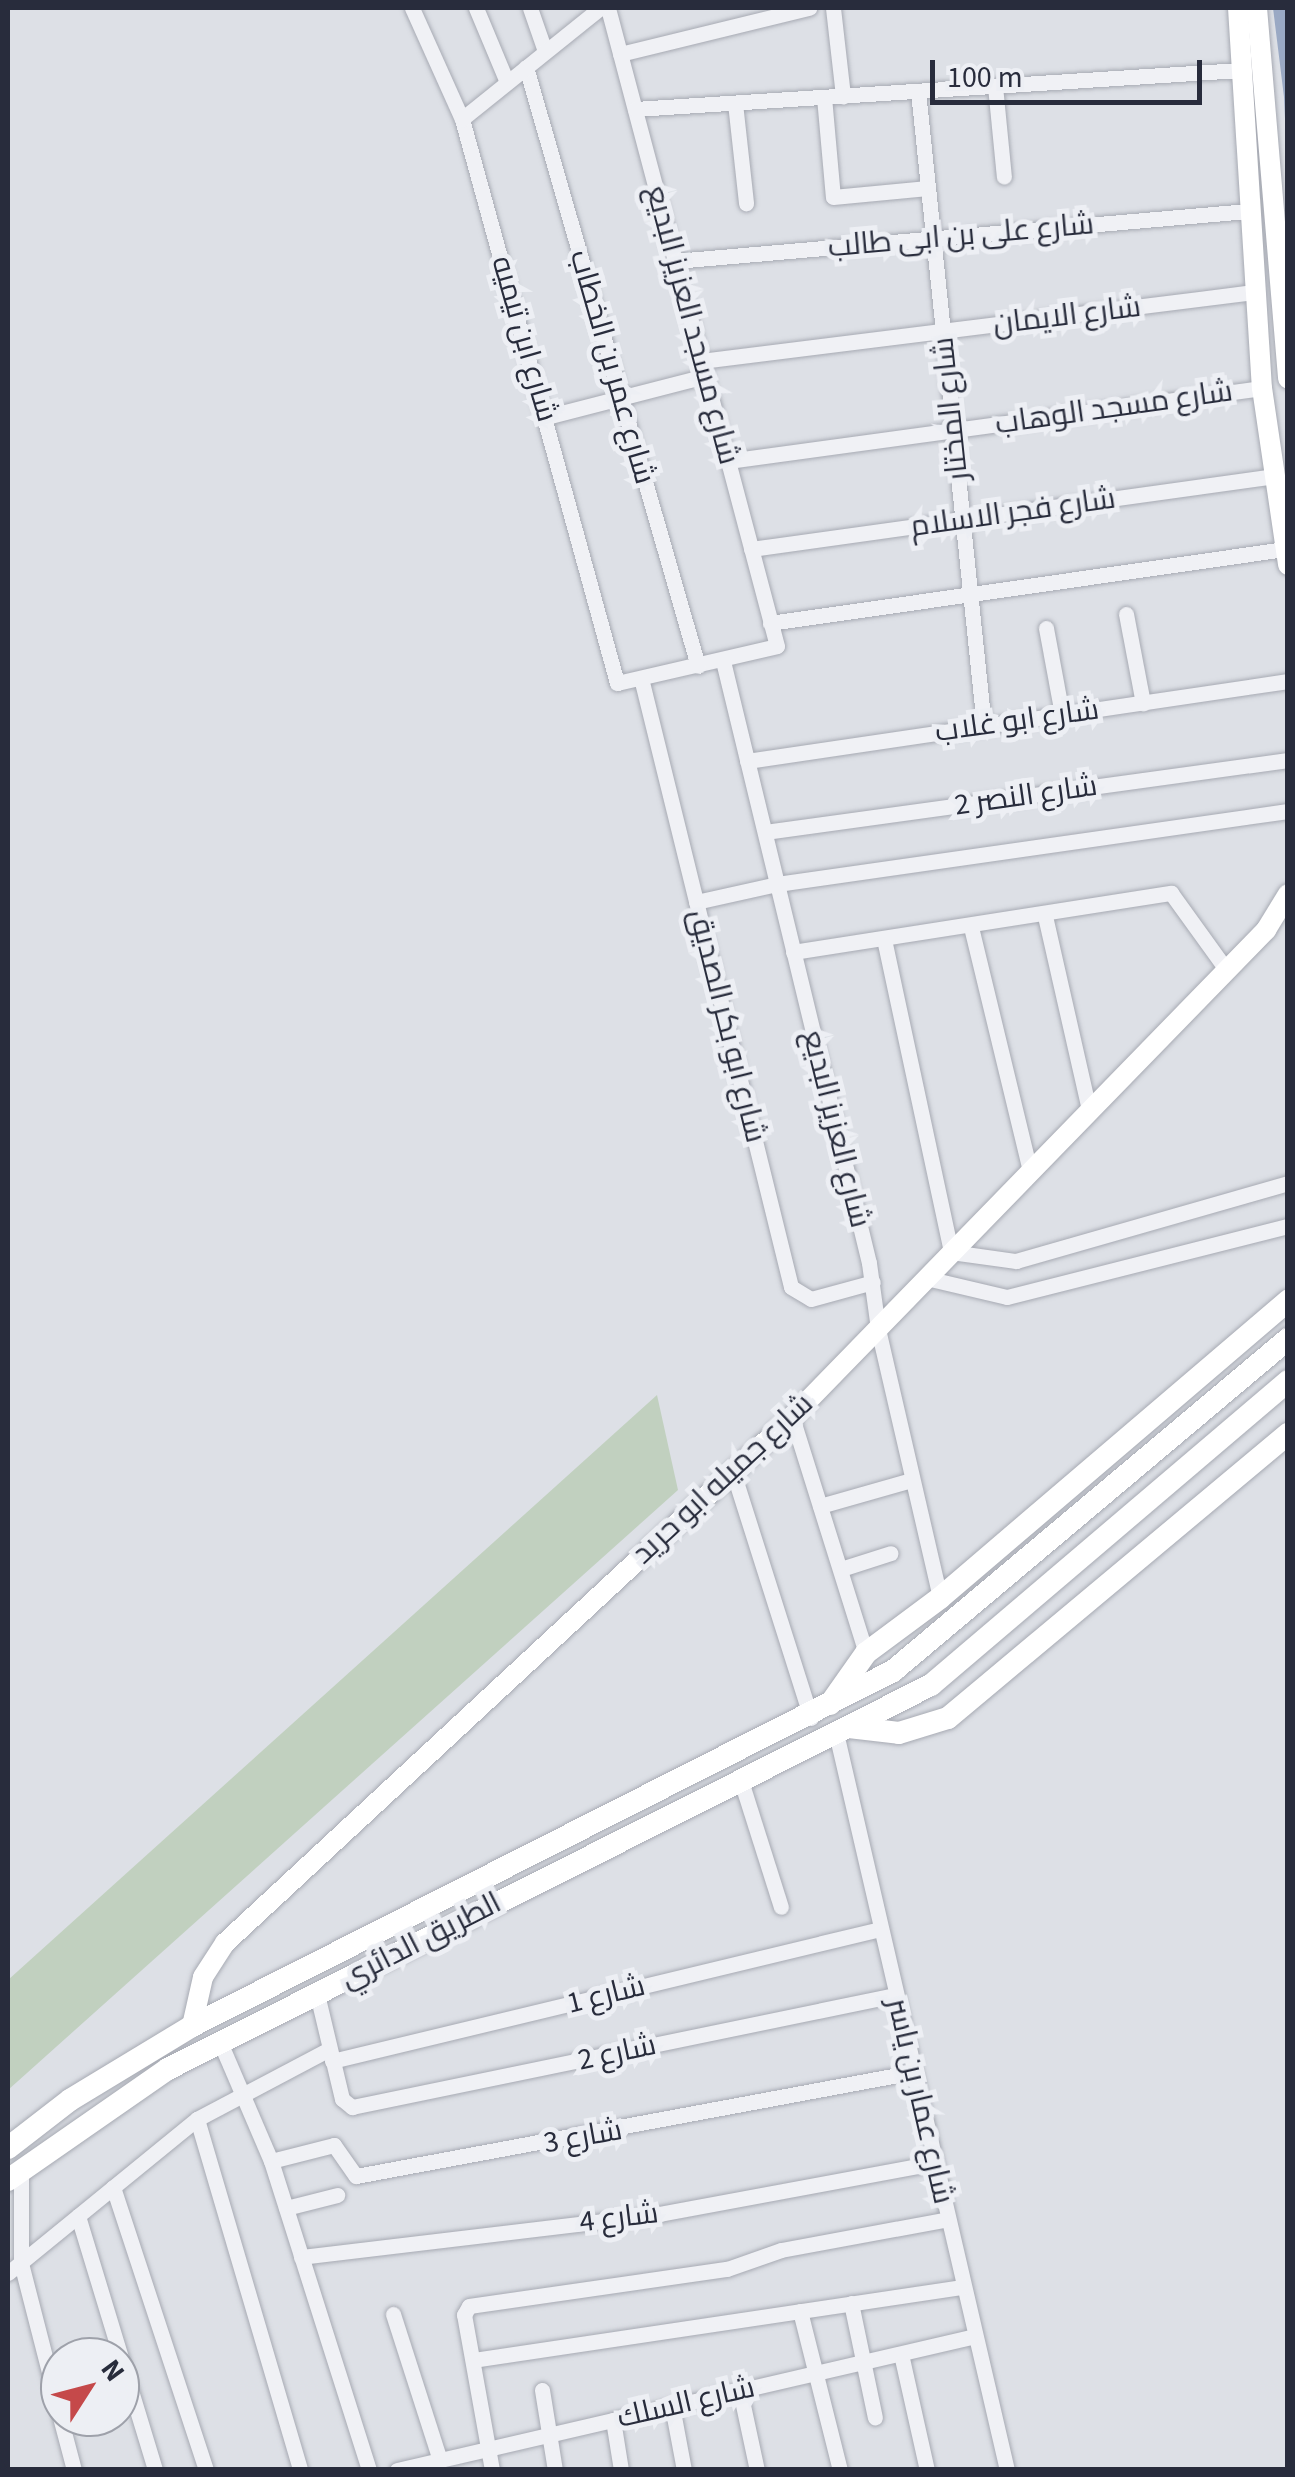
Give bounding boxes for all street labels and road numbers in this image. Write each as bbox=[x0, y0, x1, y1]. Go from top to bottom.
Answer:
street label: شارع مسجد العزيز البديع bbox=[637, 182, 747, 468]
street label: شارع على بن ابى طالب bbox=[826, 206, 1096, 266]
street label: شارع عمر بن الخطاب bbox=[561, 246, 663, 488]
street label: شارع ابن تيميه bbox=[483, 252, 565, 426]
street label: شارع الايمان bbox=[991, 289, 1143, 343]
street label: شارع المختار bbox=[926, 335, 976, 483]
street label: شارع مسجد الوهاب bbox=[993, 374, 1235, 442]
street label: شارع فجر الاسلام bbox=[908, 481, 1118, 545]
street label: شارع ابو غلاب bbox=[933, 692, 1101, 750]
street label: شارع النصر 2 bbox=[952, 768, 1100, 824]
street label: شارع ابو بكر الصديق bbox=[681, 906, 773, 1146]
street label: شارع العزيز البديع bbox=[794, 1027, 878, 1231]
street label: شارع جميله ابو حريد bbox=[625, 1386, 821, 1572]
street label: الطريق الدائري bbox=[335, 1885, 507, 1997]
street label: شارع 1 bbox=[563, 1968, 649, 2022]
street label: شارع عمار بن ياسر bbox=[879, 1995, 961, 2207]
street label: شارع 2 bbox=[575, 2027, 659, 2079]
street label: شارع 3 bbox=[541, 2112, 625, 2162]
street label: شارع 4 bbox=[578, 2195, 660, 2241]
street label: شارع السلك bbox=[614, 2370, 758, 2436]

